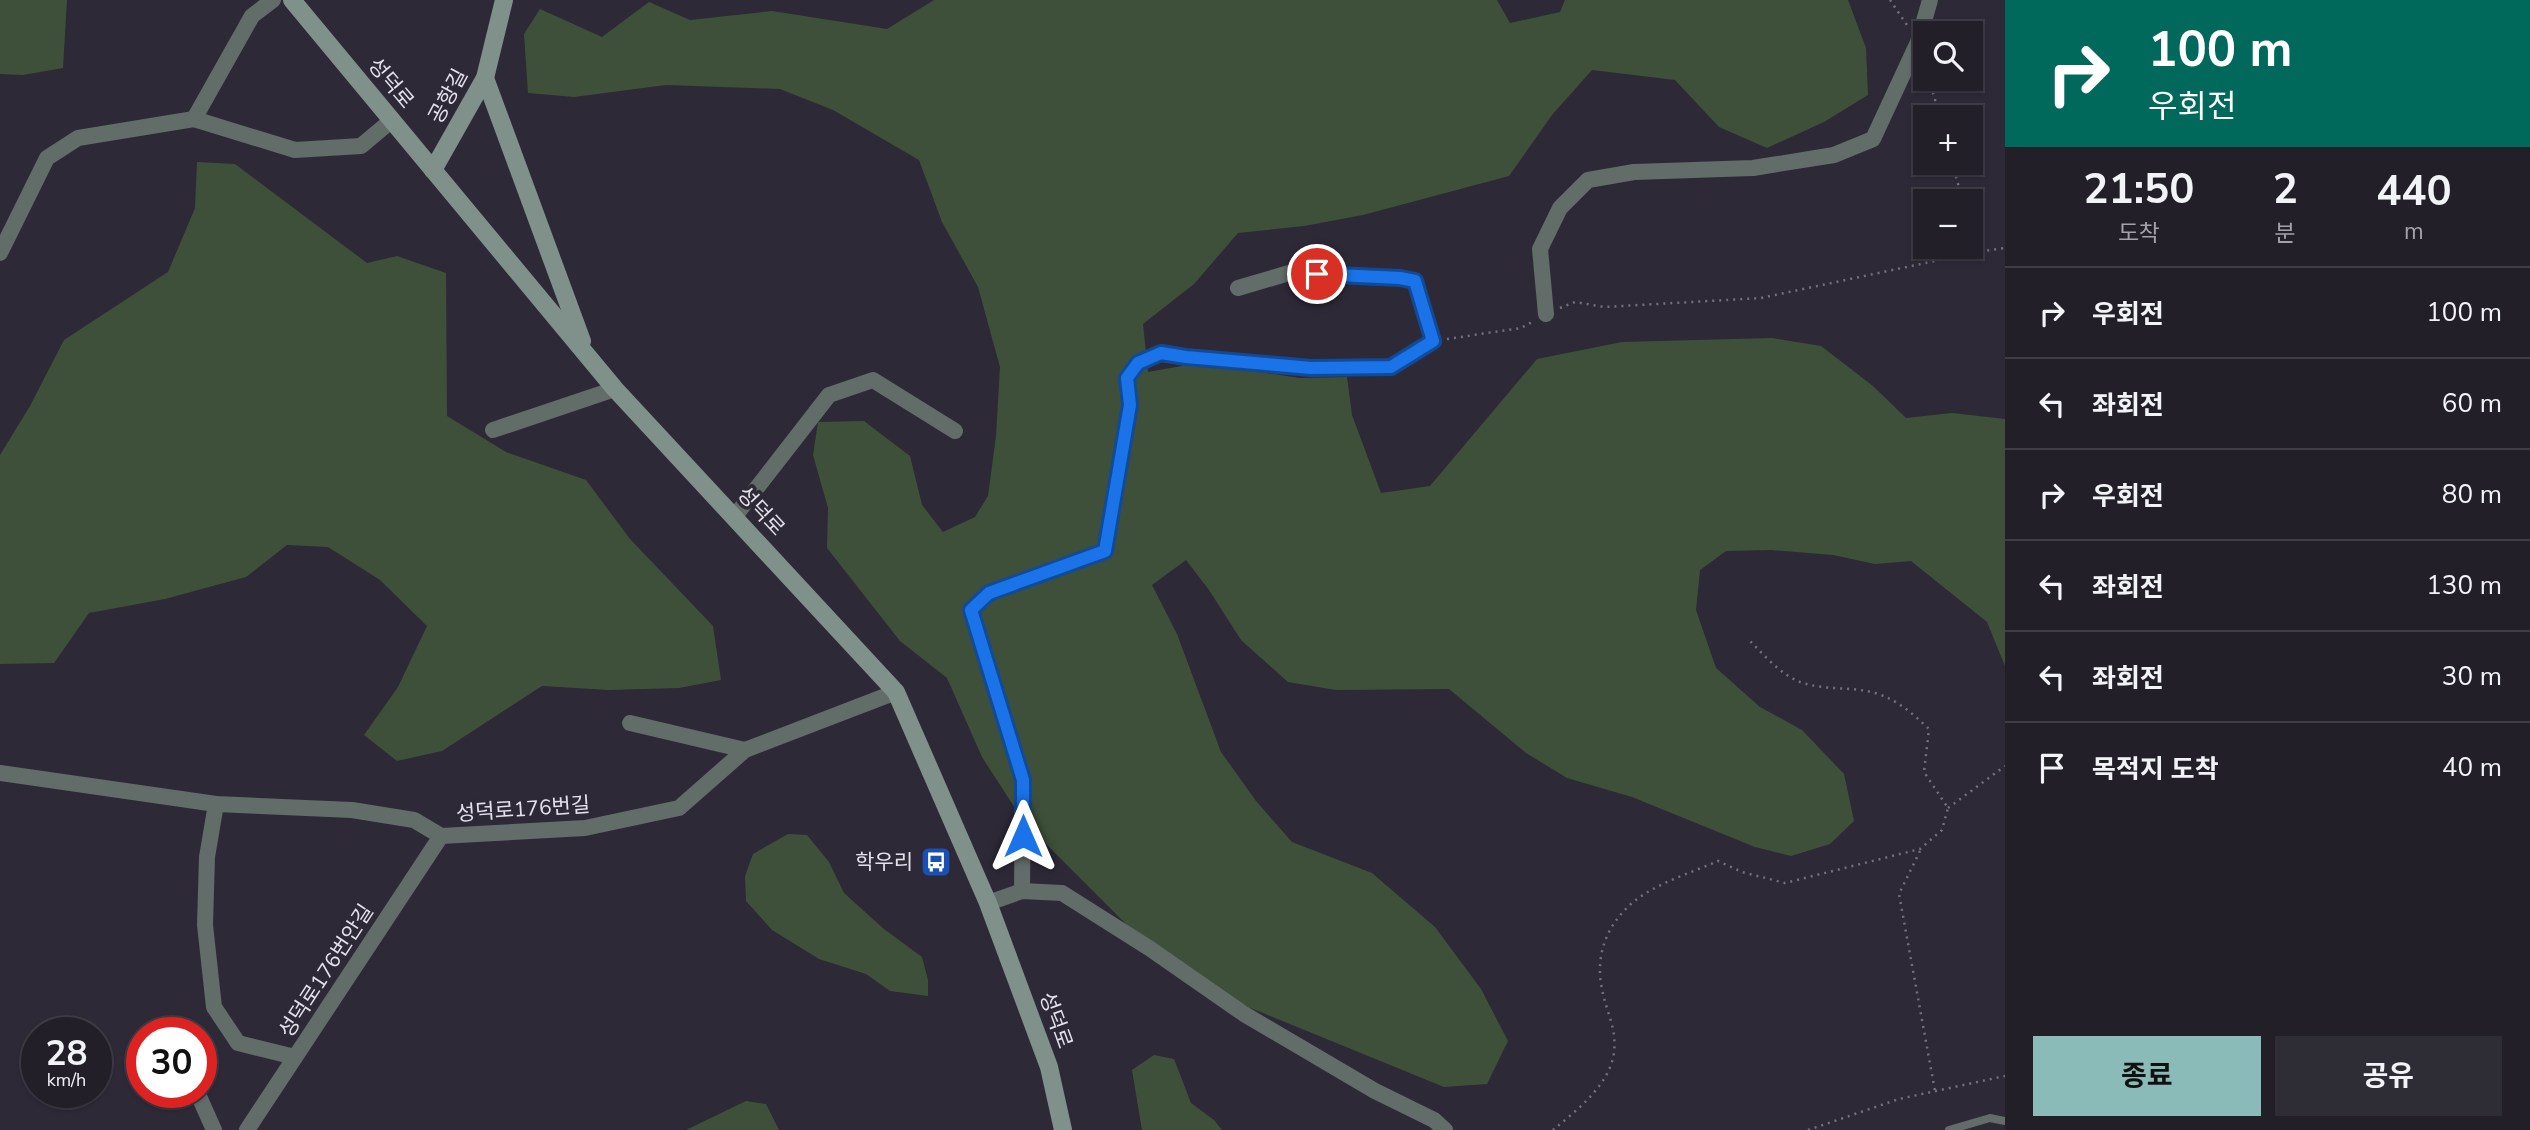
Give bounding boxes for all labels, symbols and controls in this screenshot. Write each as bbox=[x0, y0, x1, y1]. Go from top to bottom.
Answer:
text: 100 m bbox=[2148, 16, 2292, 83]
map controls bbox=[1913, 21, 1983, 259]
button: search bbox=[1913, 21, 1983, 91]
icon: right bbox=[2033, 28, 2124, 119]
street label: 성덕로 bbox=[362, 52, 420, 114]
street label: 공항길 bbox=[422, 64, 474, 128]
text: 우회전 bbox=[2148, 85, 2236, 128]
button: + bbox=[1913, 105, 1983, 175]
text: 21:50 bbox=[2083, 161, 2194, 218]
text: 2 bbox=[2273, 161, 2298, 218]
text: 440 bbox=[2376, 163, 2452, 220]
button: − bbox=[1913, 189, 1983, 259]
text: m bbox=[2404, 216, 2424, 247]
text: 도착 bbox=[2118, 218, 2160, 249]
text: 분 bbox=[2275, 218, 2296, 249]
pin bbox=[1287, 244, 1347, 304]
icon: arrive bbox=[1298, 255, 1336, 293]
icon: right bbox=[2033, 294, 2071, 332]
text: 100 m bbox=[2426, 295, 2502, 330]
text: 우회전 bbox=[2092, 297, 2164, 332]
icon: left bbox=[2033, 385, 2071, 423]
text: 60 m bbox=[2442, 386, 2502, 421]
text: 좌회전 bbox=[2092, 388, 2164, 423]
icon: right bbox=[2033, 476, 2071, 514]
text: 80 m bbox=[2442, 477, 2502, 512]
text: 우회전 bbox=[2092, 479, 2164, 514]
street label: 성덕로 bbox=[731, 480, 791, 542]
icon: left bbox=[2033, 567, 2071, 605]
text: 130 m bbox=[2426, 568, 2502, 603]
text: 좌회전 bbox=[2092, 570, 2164, 605]
icon: left bbox=[2033, 658, 2071, 696]
text: 30 m bbox=[2442, 659, 2502, 694]
text: 좌회전 bbox=[2092, 661, 2164, 696]
icon: arrive bbox=[2033, 749, 2071, 787]
text: 40 m bbox=[2442, 750, 2502, 785]
text: 목적지 도착 bbox=[2092, 752, 2219, 787]
street label: 성덕로176번길 bbox=[455, 790, 591, 828]
position arrow bbox=[986, 799, 1060, 873]
bus stop icon: 학우리 bbox=[919, 845, 953, 879]
place label: 학우리 bbox=[855, 848, 913, 876]
street label: 성덕로176번안길 bbox=[272, 899, 380, 1043]
street label: 성덕로 bbox=[1033, 988, 1079, 1052]
speed limit sign: 30 bbox=[126, 1017, 217, 1108]
text: 28 bbox=[45, 1030, 88, 1077]
button: 종료 bbox=[2033, 1036, 2261, 1116]
button: 공유 bbox=[2275, 1036, 2502, 1116]
text: km/h bbox=[47, 1068, 86, 1092]

